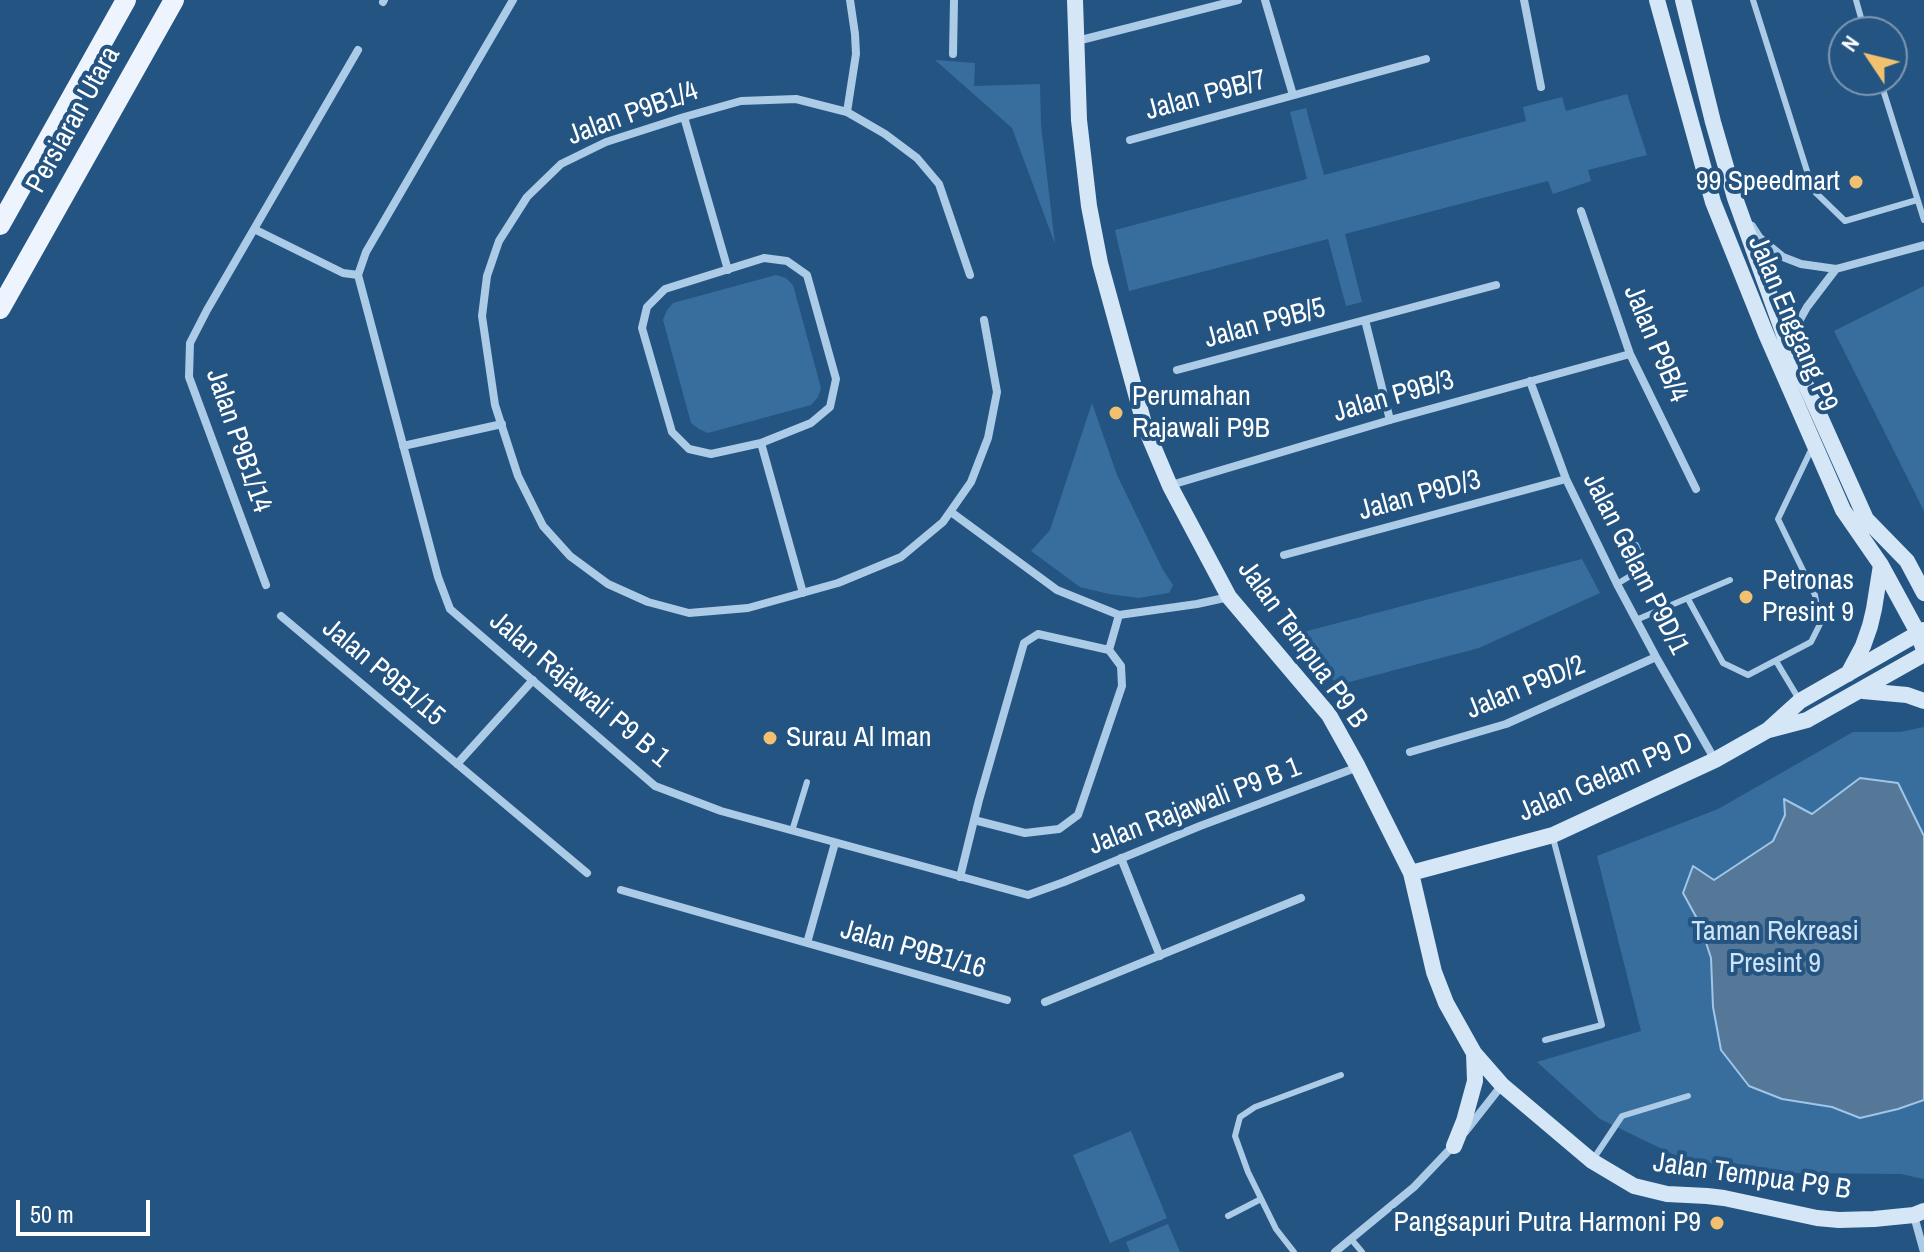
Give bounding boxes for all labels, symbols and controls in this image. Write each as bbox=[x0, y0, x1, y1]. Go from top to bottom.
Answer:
north arrow bbox=[1828, 16, 1908, 96]
text: N bbox=[1834, 29, 1866, 57]
street label: Persiaran Utara bbox=[20, 41, 128, 199]
street label: Jalan P9B/7 bbox=[1142, 64, 1270, 128]
street label: Jalan P9B1/4 bbox=[563, 75, 703, 153]
place label: 99 Speedmart bbox=[1696, 165, 1840, 199]
marker: 99 Speedmart bbox=[1847, 173, 1865, 191]
street label: Jalan Enggang P9 bbox=[1740, 231, 1844, 417]
street label: Jalan P9B/4 bbox=[1615, 280, 1695, 408]
street label: Jalan P9B/5 bbox=[1201, 292, 1329, 356]
street label: Jalan P9B/3 bbox=[1330, 364, 1458, 430]
street label: Jalan P9B1/14 bbox=[198, 365, 278, 517]
place label: Perumahan Rajawali P9B bbox=[1132, 380, 1270, 446]
marker: Perumahan Rajawali P9B bbox=[1107, 404, 1125, 422]
street label: Jalan P9D/3 bbox=[1355, 464, 1485, 528]
street label: Jalan Gelam P9D/1 bbox=[1575, 468, 1695, 660]
street label: Jalan Tempua P9 B bbox=[1230, 555, 1374, 735]
place label: Petronas Presint 9 bbox=[1762, 564, 1854, 630]
marker: Petronas Presint 9 bbox=[1737, 588, 1755, 606]
street label: Jalan Rajawali P9 B 1 bbox=[482, 605, 676, 775]
street label: Jalan P9B1/15 bbox=[315, 612, 451, 734]
street label: Jalan P9D/2 bbox=[1462, 649, 1590, 727]
place label: Surau Al Iman bbox=[786, 721, 931, 755]
street label: Jalan Gelam P9 D bbox=[1514, 726, 1698, 830]
marker: Surau Al Iman bbox=[761, 729, 779, 747]
street label: Jalan Rajawali P9 B 1 bbox=[1084, 751, 1306, 863]
street label: Jalan P9B1/16 bbox=[837, 913, 989, 987]
park label: Taman Rekreasi Presint 9 bbox=[1691, 915, 1859, 981]
street label: Jalan Tempua P9 B bbox=[1651, 1147, 1853, 1207]
scale bar bbox=[20, 1184, 154, 1234]
text: 50 m bbox=[30, 1198, 74, 1230]
place label: Pangsapuri Putra Harmoni P9 bbox=[1393, 1206, 1701, 1240]
marker: Pangsapuri Putra Harmoni P9 bbox=[1708, 1214, 1726, 1232]

